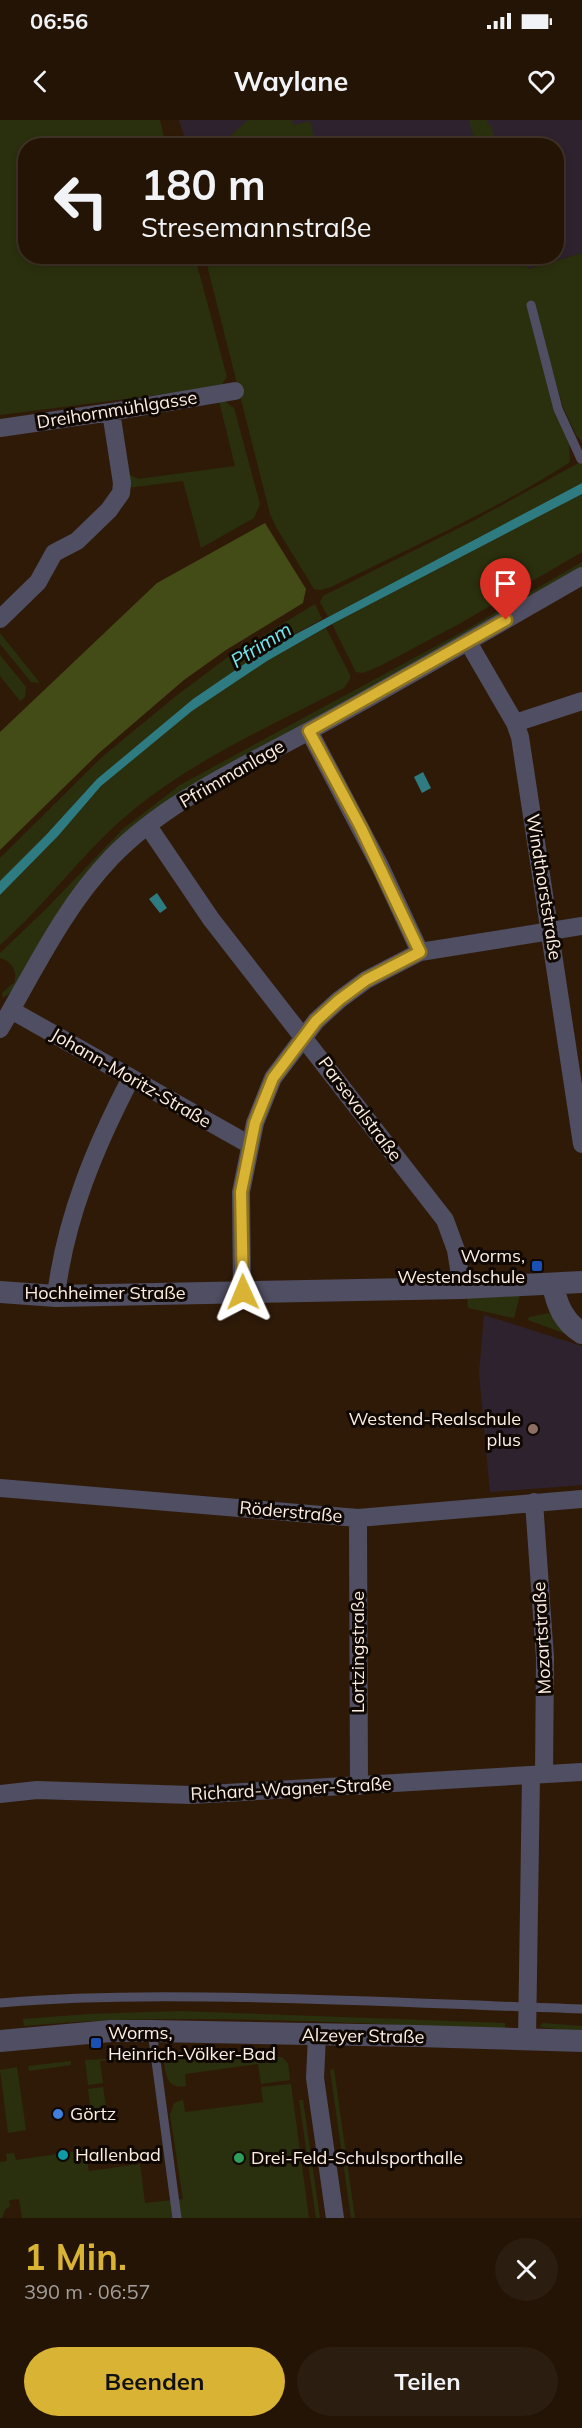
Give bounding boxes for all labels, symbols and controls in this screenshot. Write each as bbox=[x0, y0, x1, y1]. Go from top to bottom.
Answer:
text: 06:56 bbox=[30, 7, 88, 35]
text: Waylane bbox=[234, 64, 348, 98]
icon: back bbox=[24, 65, 57, 98]
icon: heart bbox=[525, 65, 558, 98]
text: 180 m bbox=[141, 158, 266, 211]
icon: left bbox=[42, 162, 120, 240]
text: Stresemannstraße bbox=[141, 210, 372, 244]
street label: Dreihornmühlgasse bbox=[35, 385, 199, 434]
pin bbox=[480, 558, 531, 620]
icon: arrive bbox=[489, 567, 522, 600]
water label: Pfrimm bbox=[226, 616, 296, 673]
street label: Pfrimmanlage bbox=[175, 734, 288, 813]
street label: Windthorststraße bbox=[522, 812, 567, 962]
street label: Johann-Moritz-Straße bbox=[47, 1022, 215, 1133]
street label: Parsevalstraße bbox=[314, 1052, 407, 1166]
place label: Worms, Westendschule bbox=[397, 1244, 525, 1288]
marker: Worms, Westendschule bbox=[530, 1259, 544, 1273]
position arrow bbox=[211, 1260, 275, 1324]
street label: Hochheimer Straße bbox=[25, 1281, 185, 1304]
place label: Westend-Realschule plus bbox=[348, 1407, 521, 1451]
marker: Westend-Realschule plus bbox=[526, 1422, 540, 1436]
street label: Röderstraße bbox=[239, 1496, 343, 1527]
street label: Mozartstraße bbox=[527, 1581, 556, 1695]
street label: Lortzingstraße bbox=[346, 1591, 369, 1713]
street label: Richard-Wagner-Straße bbox=[190, 1772, 392, 1805]
place label: Worms, Heinrich-Völker-Bad bbox=[108, 2021, 276, 2065]
street label: Alzeyer Straße bbox=[301, 2023, 425, 2048]
marker: Worms, Heinrich-Völker-Bad bbox=[89, 2036, 103, 2050]
place label: Görtz bbox=[70, 2102, 116, 2125]
marker: Görtz bbox=[51, 2107, 65, 2121]
place label: Hallenbad bbox=[75, 2143, 161, 2166]
place label: Drei-Feld-Schulsporthalle bbox=[251, 2146, 463, 2169]
marker: Hallenbad bbox=[56, 2148, 70, 2162]
marker: Drei-Feld-Schulsporthalle bbox=[232, 2151, 246, 2165]
text: 1 Min. bbox=[24, 2234, 127, 2279]
button: close bbox=[495, 2238, 558, 2301]
text: 390 m · 06:57 bbox=[24, 2279, 150, 2304]
button: Beenden bbox=[24, 2347, 285, 2416]
button: Teilen bbox=[297, 2347, 558, 2416]

